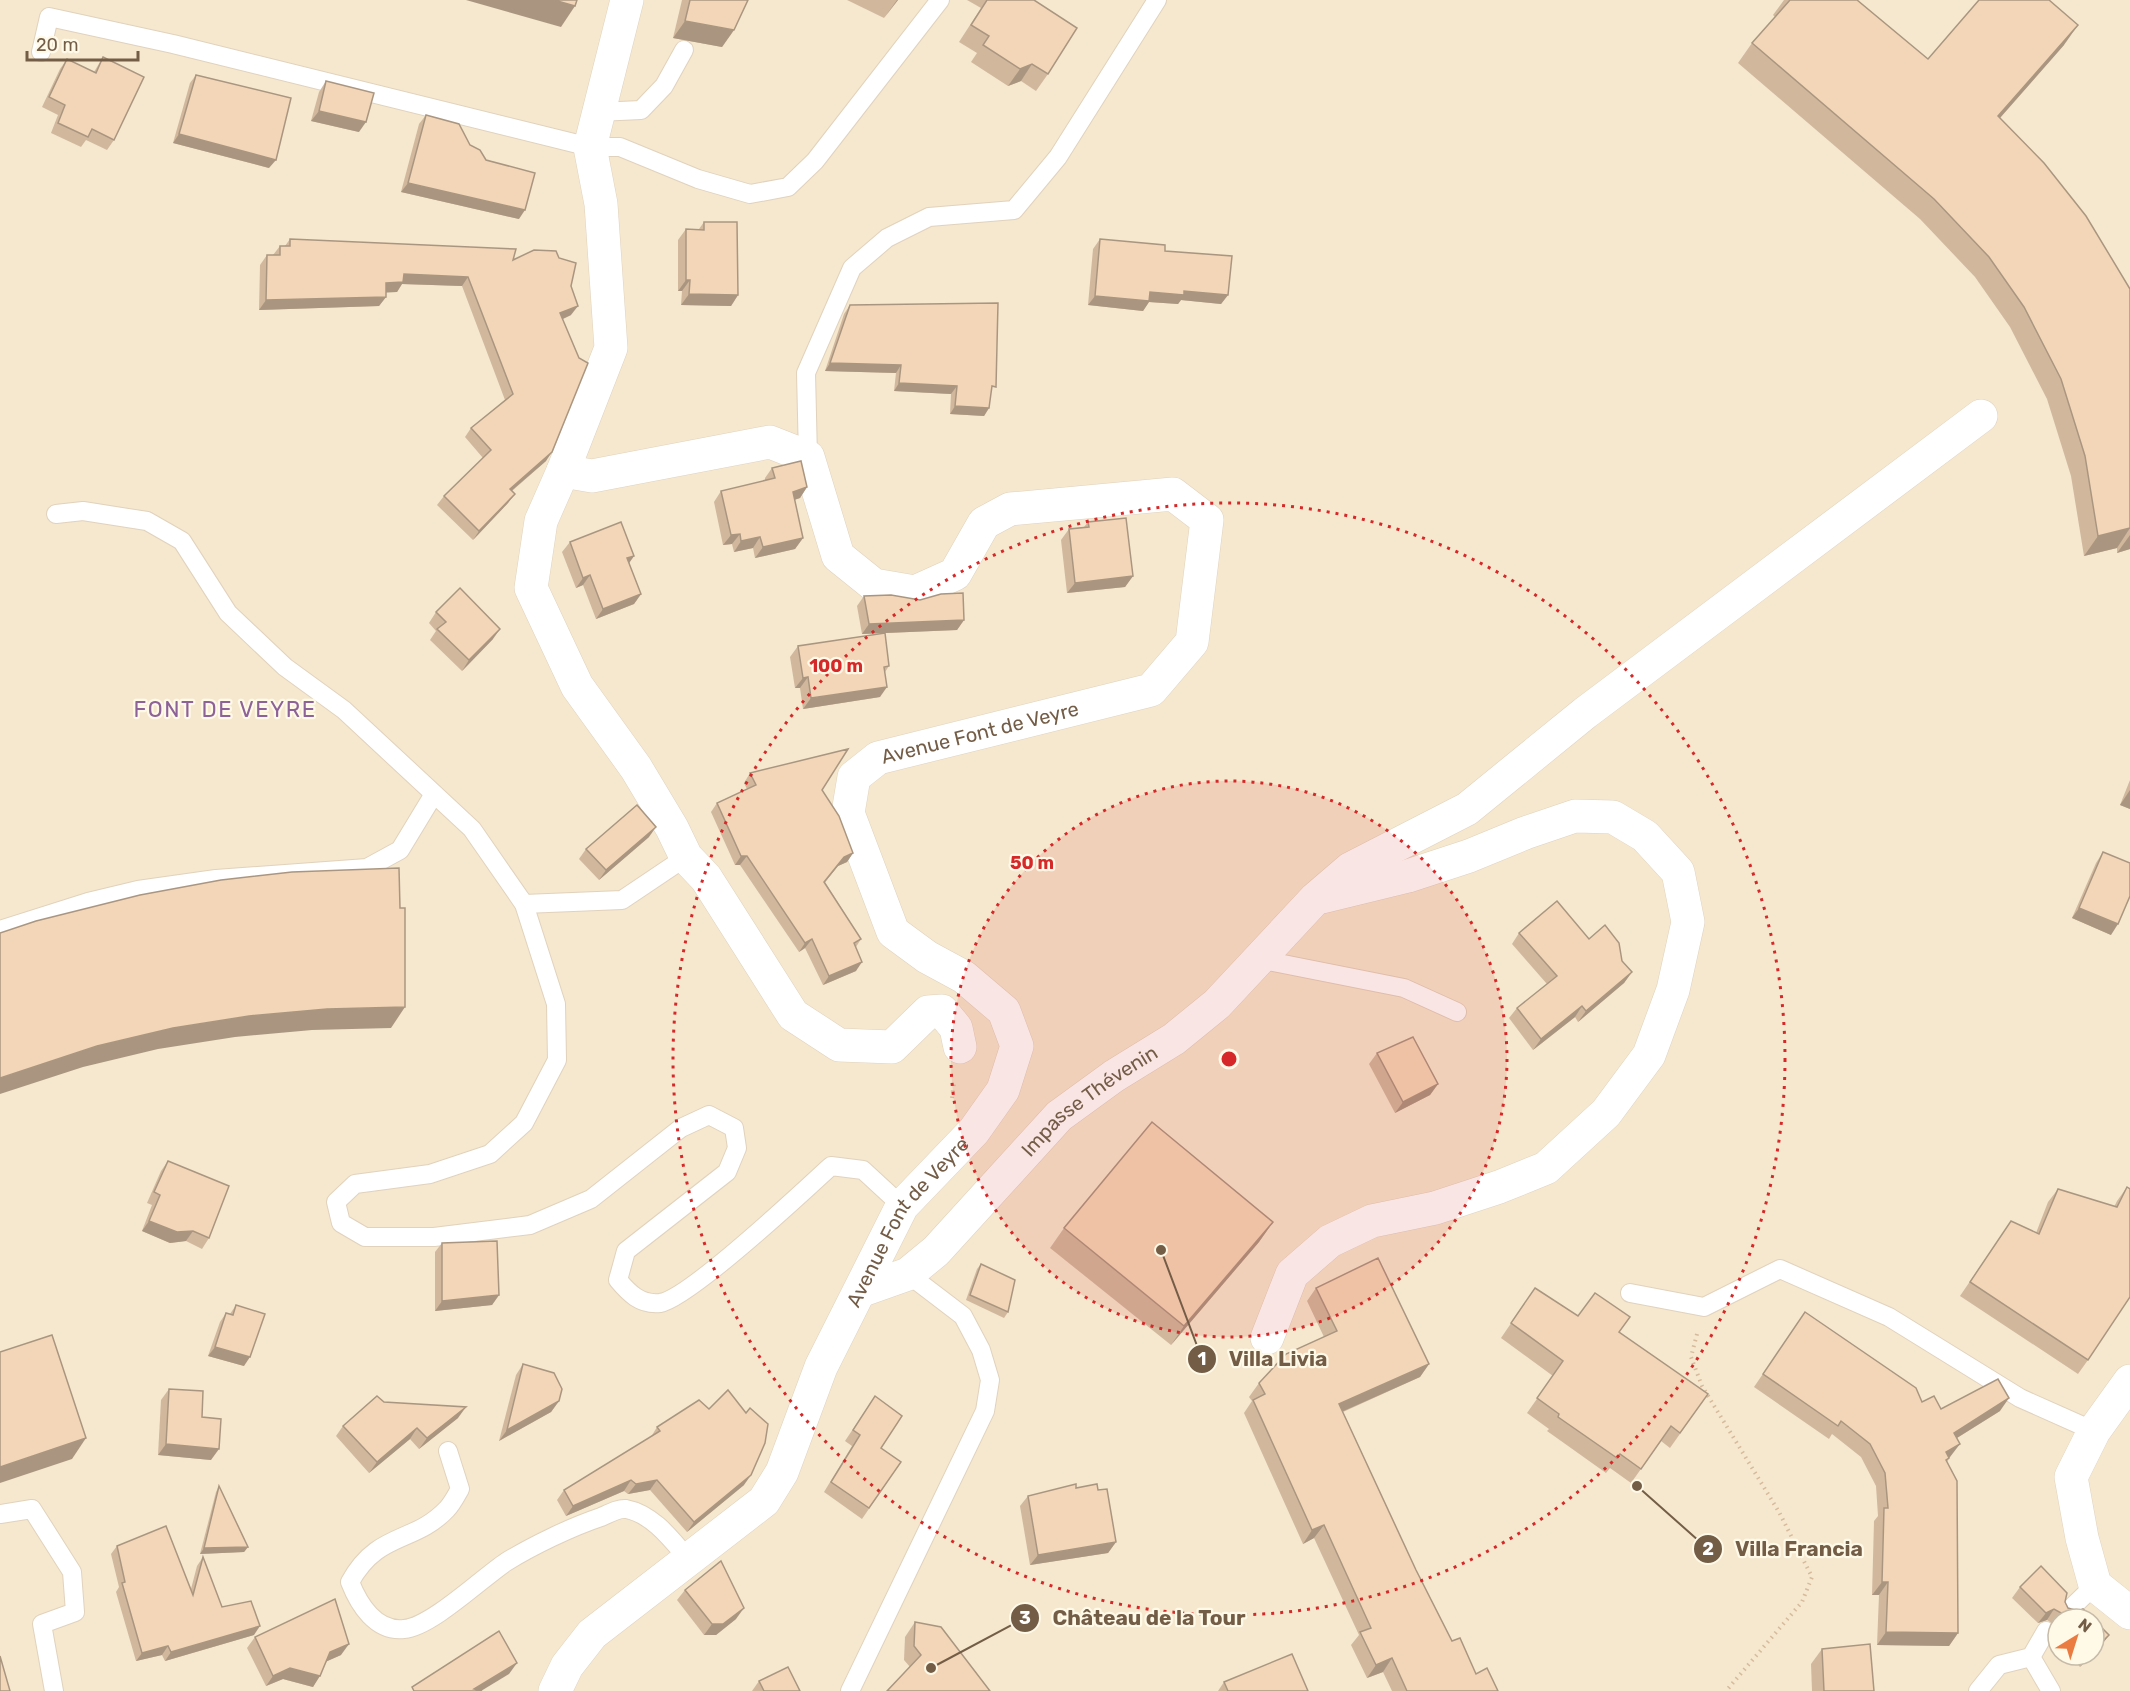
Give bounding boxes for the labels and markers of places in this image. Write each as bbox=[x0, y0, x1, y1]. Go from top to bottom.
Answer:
centre of rings bbox=[1219, 1049, 1239, 1069]
callout: Villa Livia bbox=[1187, 1339, 1340, 1378]
callout: Villa Francia bbox=[1693, 1529, 1875, 1568]
callout: Château de la Tour bbox=[1010, 1598, 1257, 1637]

